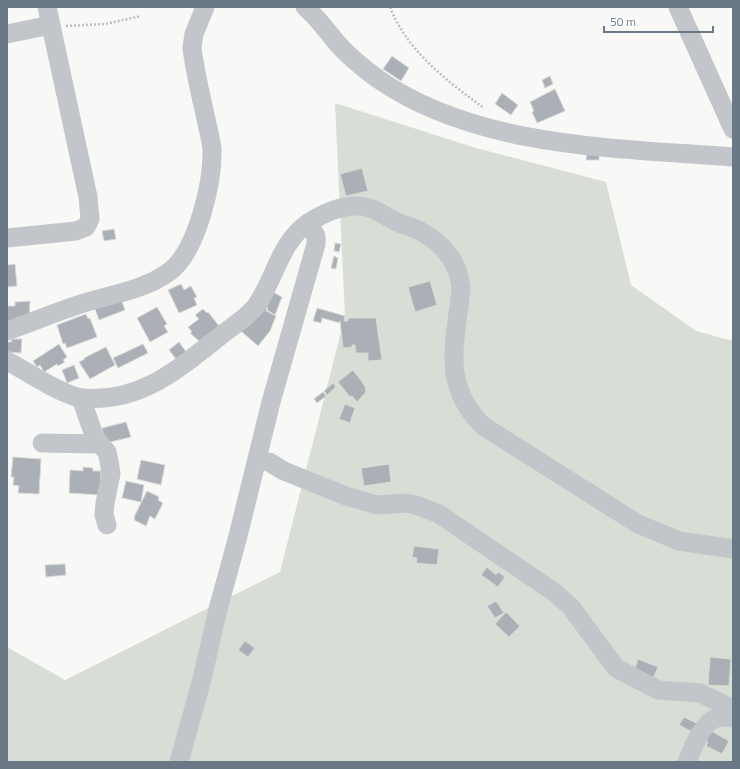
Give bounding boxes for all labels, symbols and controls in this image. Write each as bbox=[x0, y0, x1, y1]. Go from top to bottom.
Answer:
scale bar bbox=[604, 8, 713, 34]
text: 50 m bbox=[610, 12, 636, 31]

